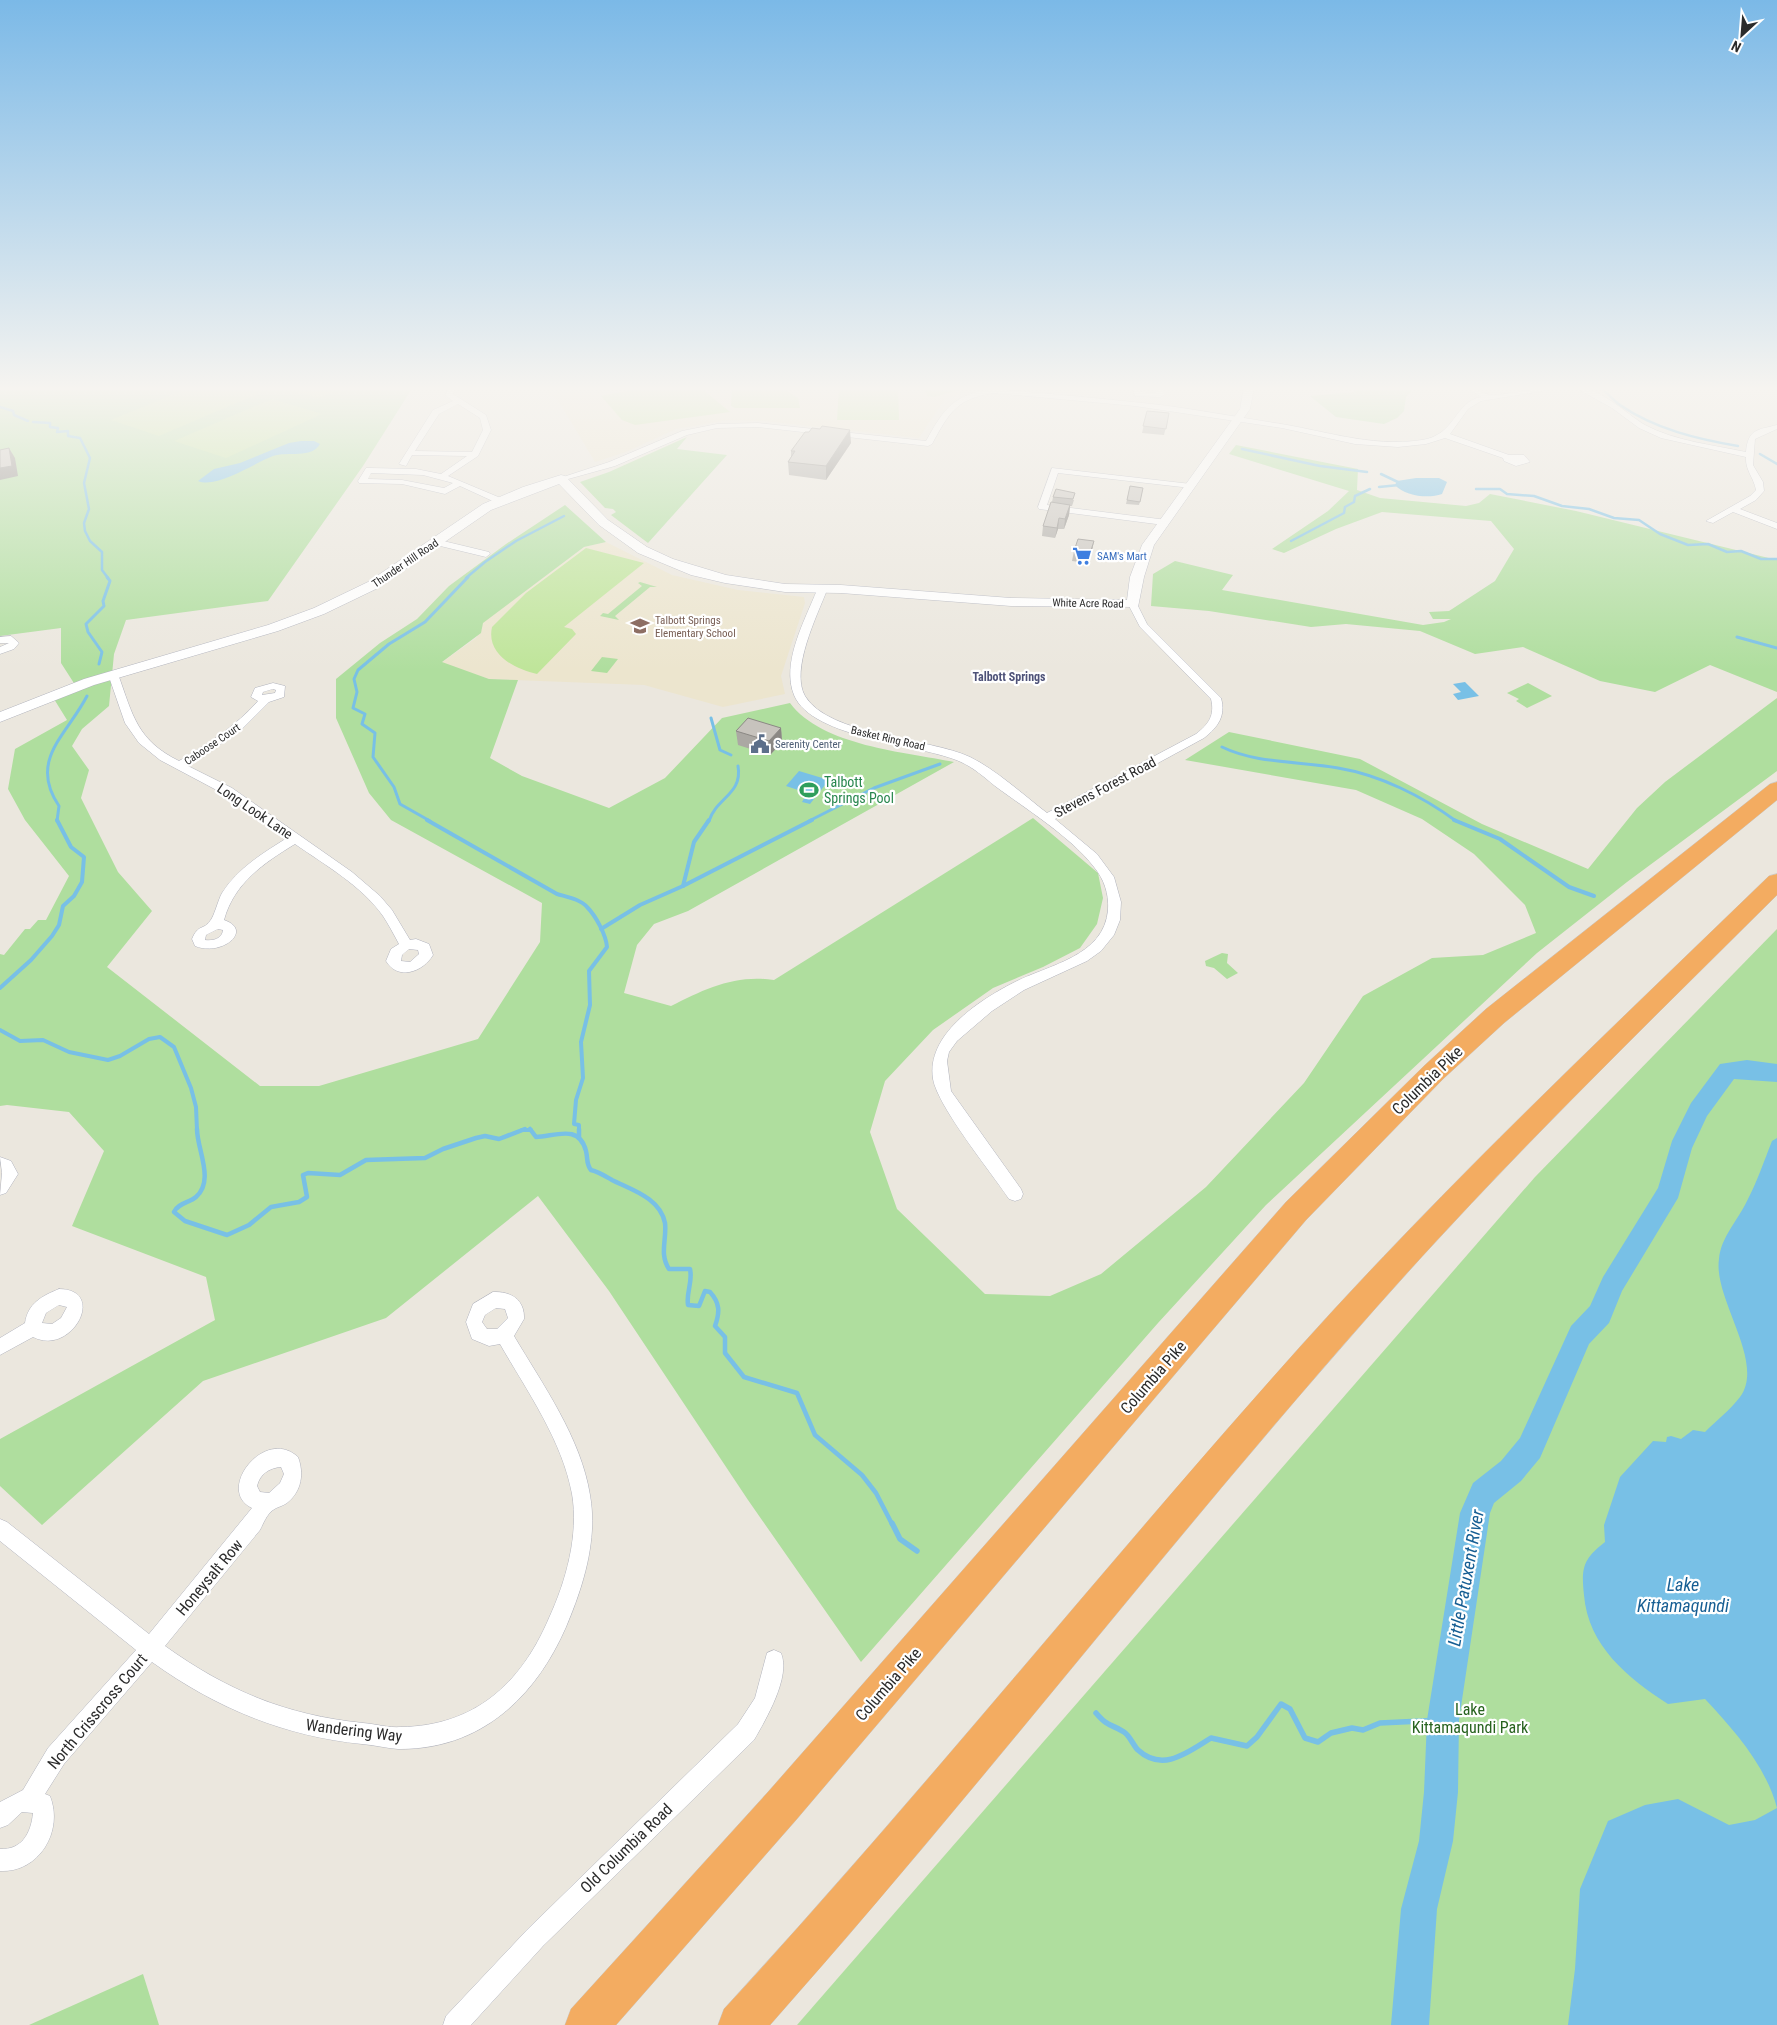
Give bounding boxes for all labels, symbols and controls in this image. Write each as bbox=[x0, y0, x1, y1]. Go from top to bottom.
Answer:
north arrow bbox=[1717, 10, 1767, 60]
text: N bbox=[1729, 38, 1744, 56]
street label: Thunder Hill Road bbox=[370, 536, 441, 590]
supermarket icon: SAM's Mart bbox=[1071, 545, 1093, 567]
place label: SAM's Mart bbox=[1097, 550, 1147, 563]
street label: White Acre Road bbox=[1052, 596, 1124, 611]
place label: Talbott Springs Elementary School bbox=[655, 614, 736, 640]
school or university icon: Talbott Springs Elementary School bbox=[629, 615, 651, 637]
district label: Talbott Springs bbox=[972, 670, 1046, 684]
street label: Caboose Court bbox=[182, 721, 243, 768]
street label: Basket Ring Road bbox=[849, 724, 926, 753]
public building icon: Serenity Center bbox=[749, 733, 771, 755]
place label: Serenity Center bbox=[775, 738, 842, 751]
street label: Stevens Forest Road bbox=[1051, 753, 1159, 821]
place label: Talbott Springs Pool bbox=[824, 774, 894, 806]
sports icon: Talbott Springs Pool bbox=[798, 779, 820, 801]
street label: Long Look Lane bbox=[214, 780, 296, 842]
street label: Columbia Pike bbox=[1388, 1042, 1467, 1119]
street label: Columbia Pike bbox=[1117, 1337, 1190, 1418]
water label: Little Patuxent River bbox=[1443, 1507, 1488, 1648]
street label: Honeysalt Row bbox=[172, 1535, 247, 1619]
water label: Lake Kittamaqundi bbox=[1637, 1574, 1730, 1616]
street label: Columbia Pike bbox=[852, 1644, 925, 1725]
street label: North Crisscross Court bbox=[44, 1650, 151, 1773]
park label: Lake Kittamaqundi Park bbox=[1412, 1700, 1529, 1737]
street label: Wandering Way bbox=[305, 1715, 403, 1746]
street label: Old Columbia Road bbox=[576, 1800, 676, 1897]

